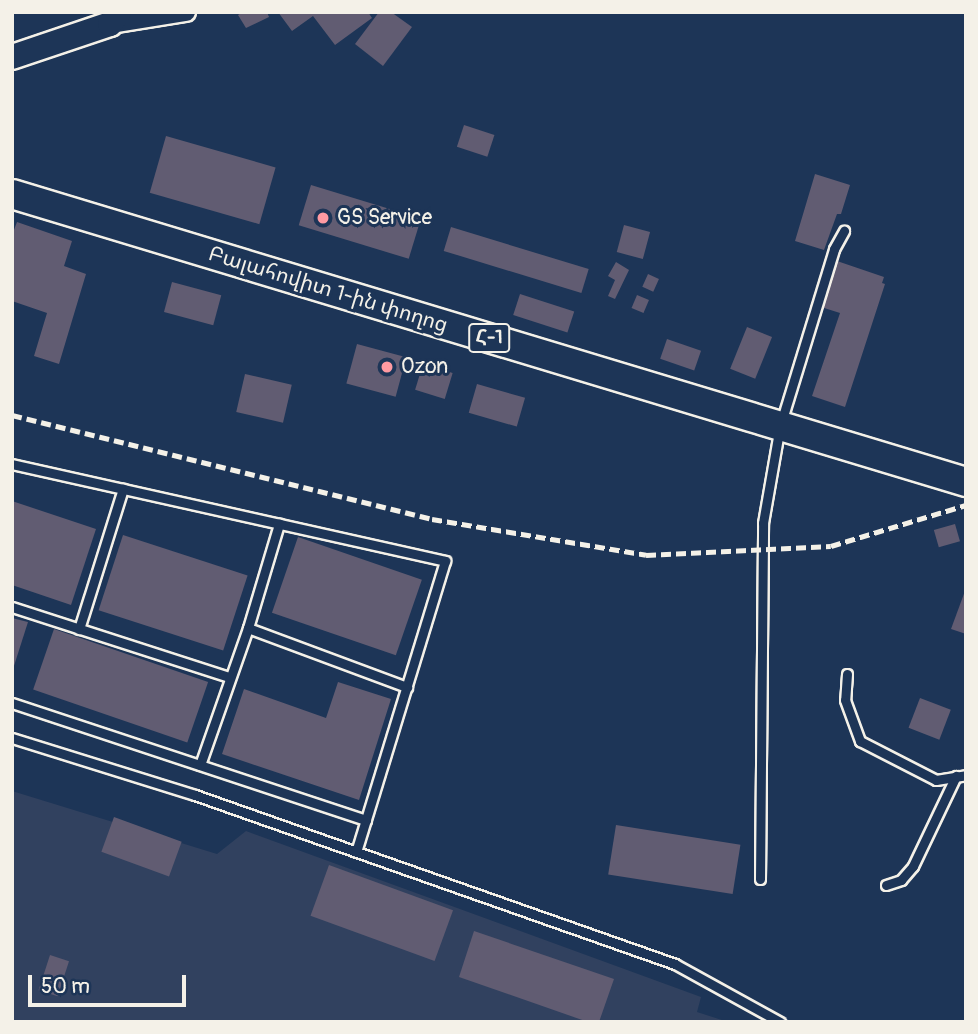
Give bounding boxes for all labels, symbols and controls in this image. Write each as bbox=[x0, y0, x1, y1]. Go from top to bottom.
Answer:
place label: GS Service bbox=[337, 205, 432, 231]
marker: GS Service bbox=[315, 210, 331, 226]
street label: Բալահովիտ 1-ին փողոց bbox=[205, 242, 451, 338]
road number: Հ-1 bbox=[468, 322, 510, 354]
place label: Ozon bbox=[401, 354, 448, 380]
marker: Ozon bbox=[379, 359, 395, 375]
scale bar bbox=[32, 960, 189, 1004]
text: 50 m bbox=[41, 973, 90, 1000]

